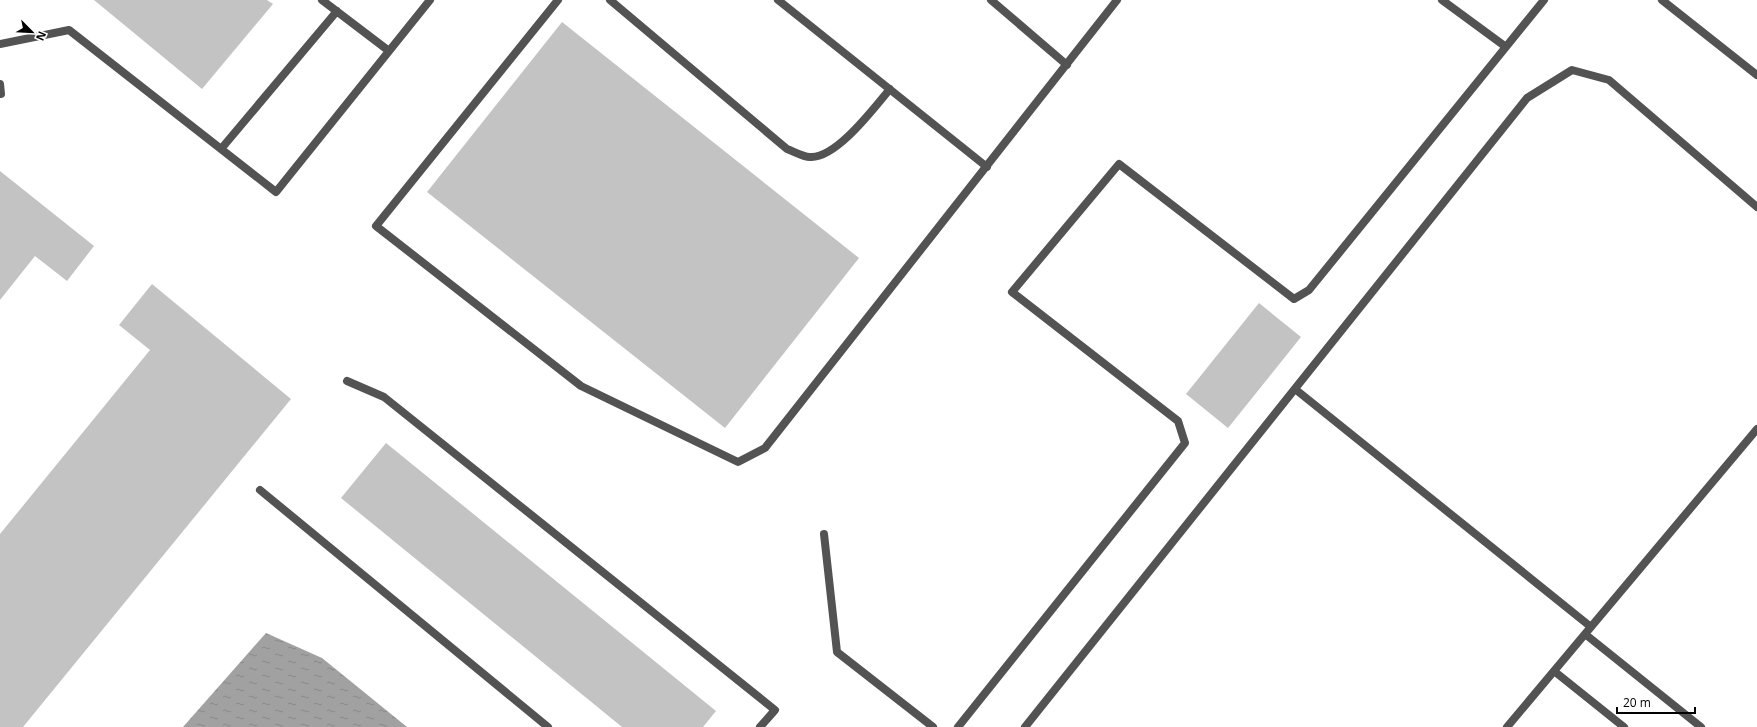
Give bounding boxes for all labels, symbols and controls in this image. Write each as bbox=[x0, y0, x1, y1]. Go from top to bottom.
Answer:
north arrow bbox=[12, 12, 52, 52]
text: N bbox=[33, 29, 50, 43]
scale bar bbox=[1617, 689, 1695, 715]
text: 20 m bbox=[1623, 694, 1651, 711]

